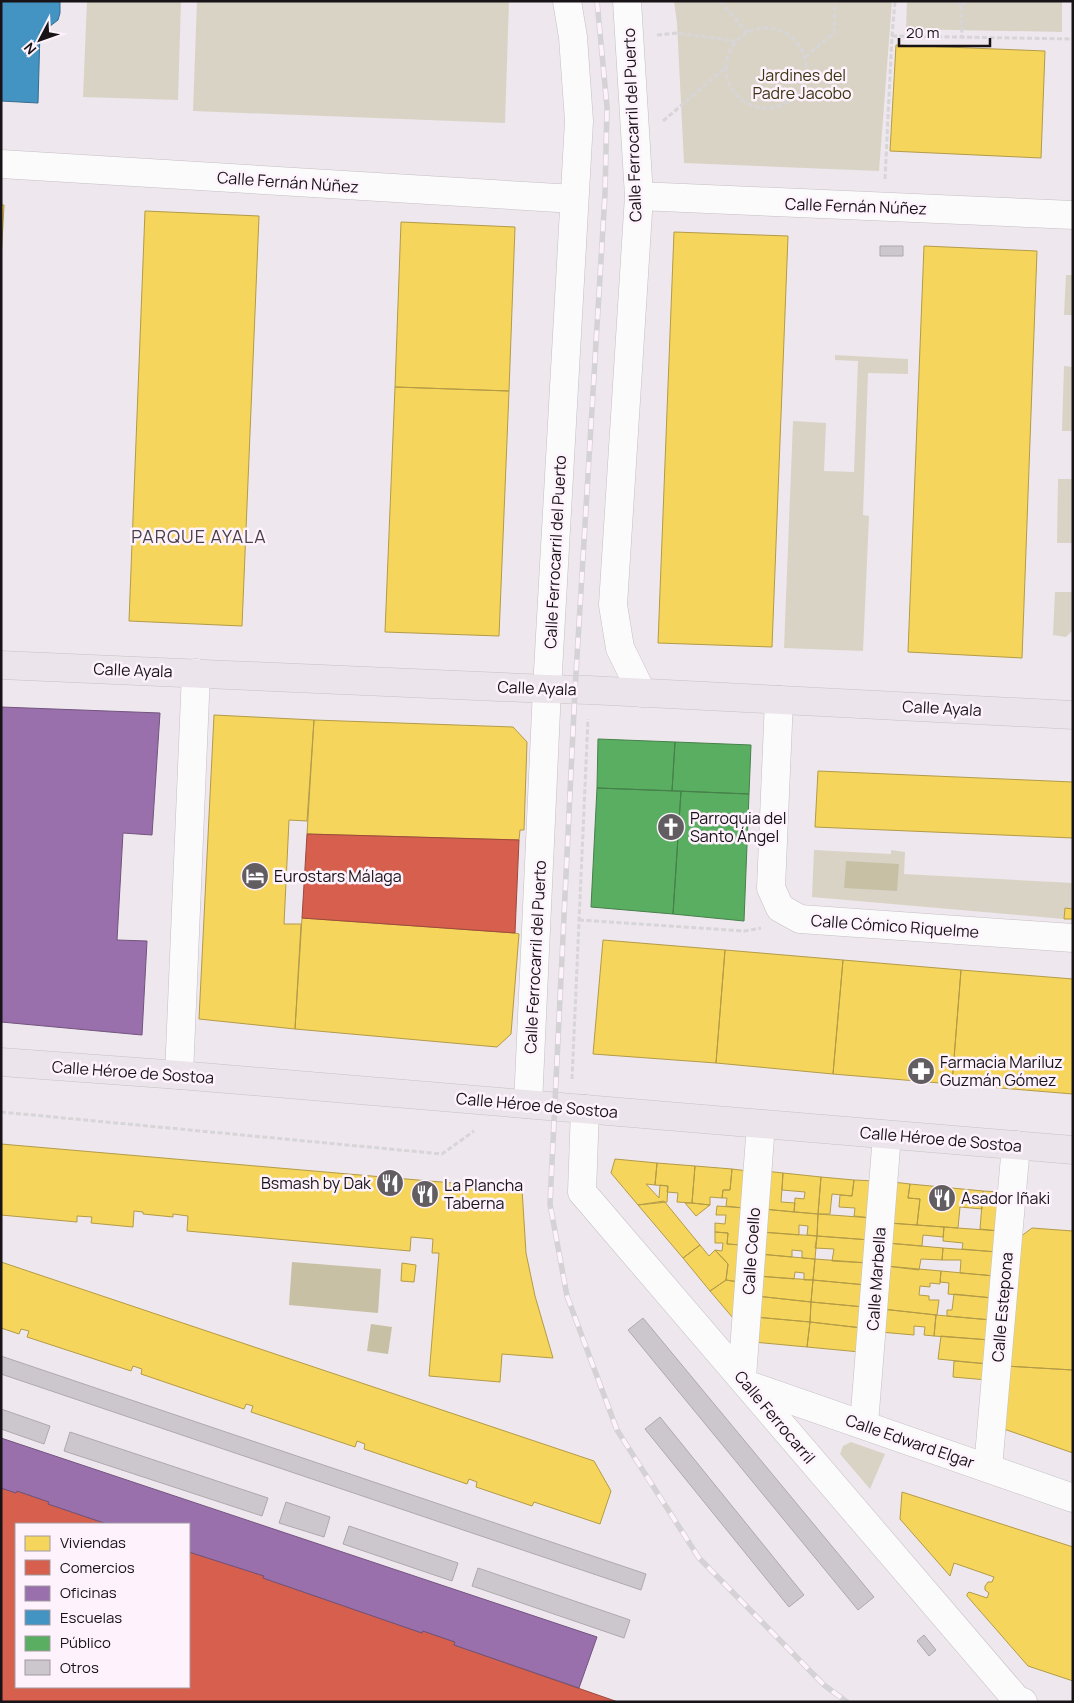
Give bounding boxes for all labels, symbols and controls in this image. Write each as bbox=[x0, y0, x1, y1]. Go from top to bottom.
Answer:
north arrow bbox=[15, 15, 65, 65]
scale bar bbox=[899, 15, 990, 47]
text: 20 m bbox=[906, 22, 939, 43]
street label: Calle Ferrocarril del Puerto bbox=[618, 28, 646, 222]
text: N bbox=[19, 39, 40, 59]
park label: Jardines del Padre Jacobo bbox=[752, 64, 852, 104]
street label: Calle Fernán Núñez bbox=[216, 166, 360, 198]
street label: Calle Fernán Núñez bbox=[785, 193, 927, 219]
street label: Calle Ferrocarril del Puerto bbox=[539, 455, 571, 649]
district label: PARQUE AYALA bbox=[131, 524, 267, 548]
street label: Calle Ayala bbox=[93, 658, 173, 682]
street label: Calle Ayala bbox=[497, 676, 577, 700]
street label: Calle Ayala bbox=[902, 695, 982, 721]
place label: Parroquia del Santo Ángel bbox=[690, 807, 786, 847]
church icon: Parroquia del Santo Ángel bbox=[656, 812, 686, 842]
street label: Calle Ferrocarril del Puerto bbox=[519, 860, 551, 1054]
hotel icon: Eurostars Málaga bbox=[240, 861, 270, 891]
place label: Eurostars Málaga bbox=[274, 865, 402, 887]
street label: Calle Cómico Riquelme bbox=[810, 909, 980, 943]
place label: Farmacia Mariluz Guzmán Gómez bbox=[940, 1051, 1063, 1091]
street label: Calle Héroe de Sostoa bbox=[51, 1055, 215, 1089]
pharmacy icon: Farmacia Mariluz Guzmán Gómez bbox=[906, 1056, 936, 1086]
street label: Calle Héroe de Sostoa bbox=[455, 1087, 619, 1123]
street label: Calle Héroe de Sostoa bbox=[859, 1121, 1023, 1157]
restaurant icon: Bsmash by Dak bbox=[375, 1168, 405, 1198]
place label: Bsmash by Dak bbox=[261, 1172, 372, 1194]
place label: La Plancha Taberna bbox=[444, 1174, 523, 1214]
restaurant icon: La Plancha Taberna bbox=[410, 1179, 440, 1209]
restaurant icon: Asador Iñaki bbox=[927, 1183, 957, 1213]
place label: Asador Iñaki bbox=[961, 1187, 1050, 1209]
street label: Calle Coello bbox=[737, 1207, 765, 1295]
street label: Calle Marbella bbox=[861, 1227, 891, 1331]
street label: Calle Estepona bbox=[986, 1251, 1018, 1363]
street label: Calle Ferrocarril bbox=[730, 1366, 820, 1468]
street label: Calle Edward Elgar bbox=[843, 1409, 978, 1473]
legend bbox=[15, 1523, 190, 1688]
text: Viviendas bbox=[60, 1532, 126, 1553]
text: Comercios bbox=[60, 1557, 135, 1578]
text: Oficinas bbox=[60, 1582, 117, 1603]
text: Escuelas bbox=[60, 1607, 122, 1628]
text: Público bbox=[60, 1632, 111, 1653]
text: Otros bbox=[60, 1657, 99, 1678]

